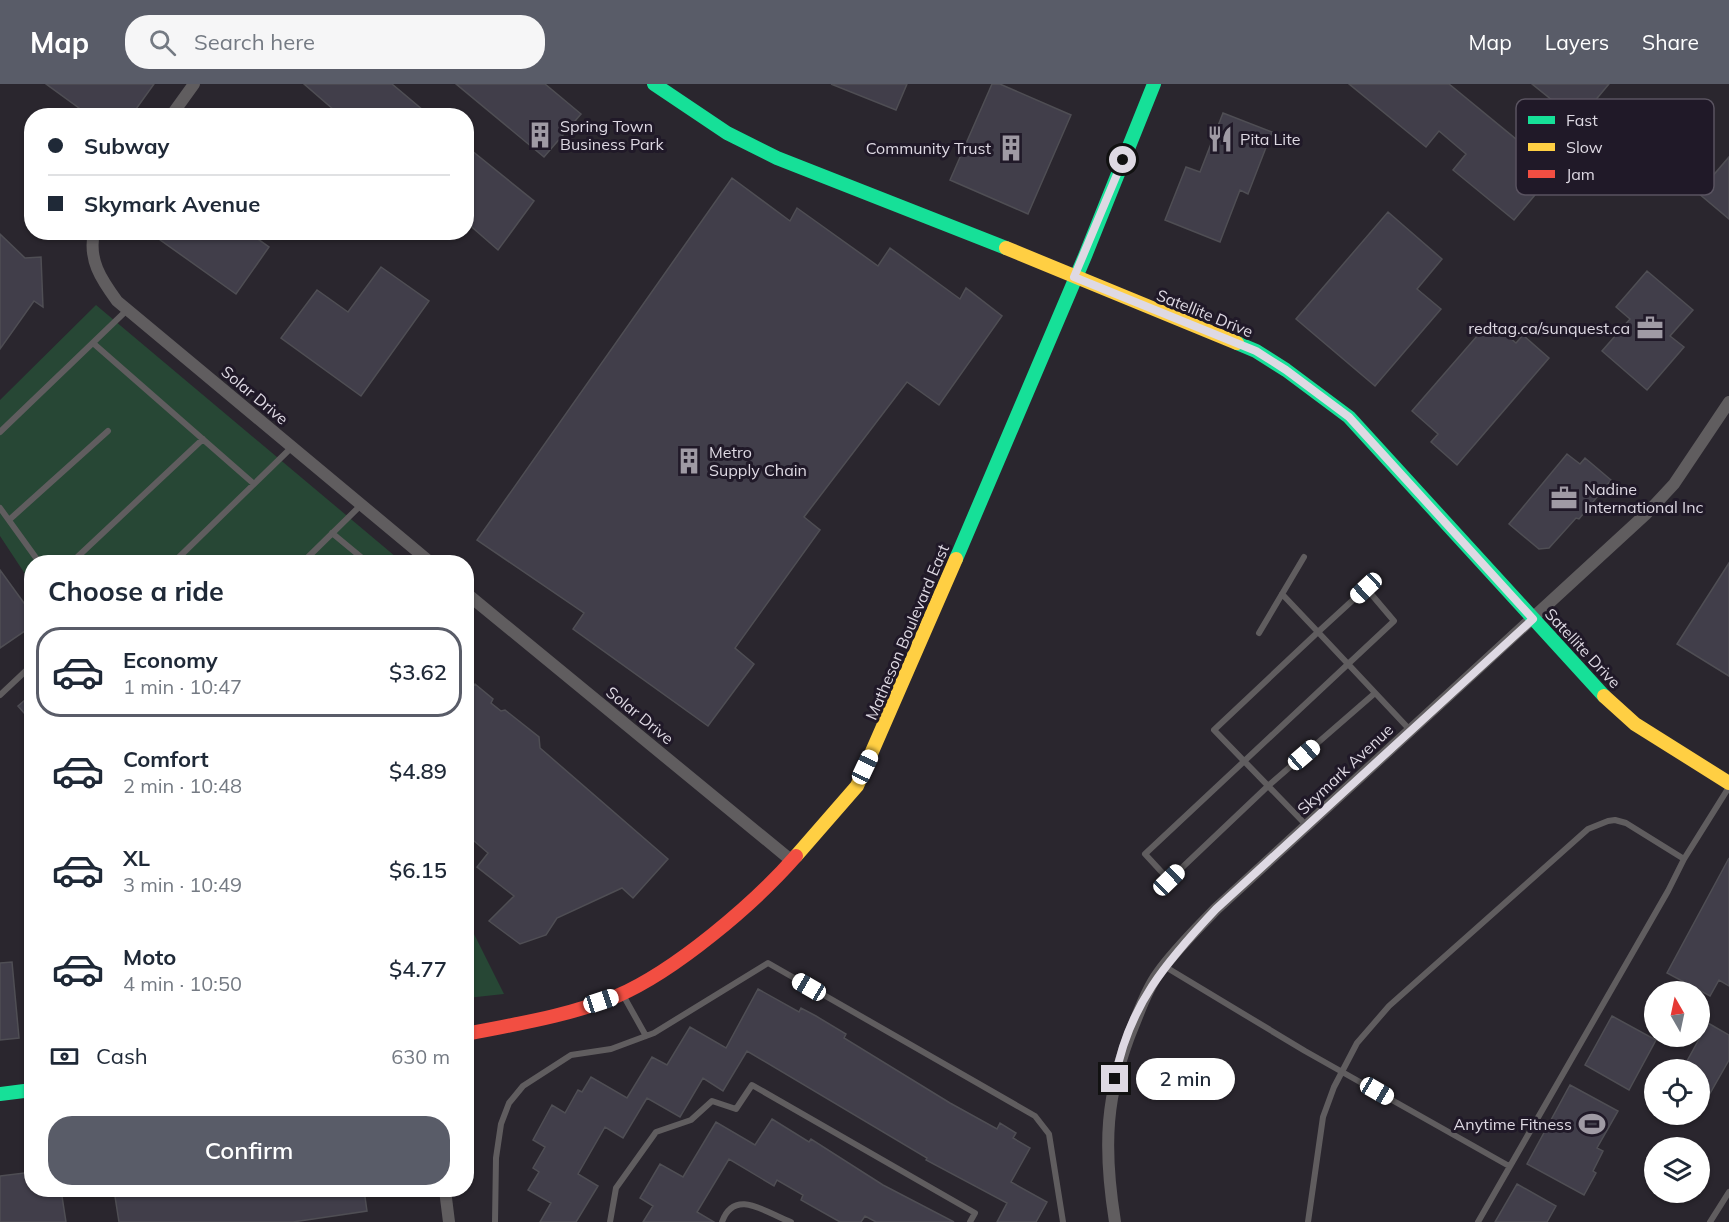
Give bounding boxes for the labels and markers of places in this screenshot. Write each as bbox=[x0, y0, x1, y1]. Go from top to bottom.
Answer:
place label: Spring Town Business Park bbox=[560, 116, 664, 154]
building icon: Spring Town Business Park bbox=[525, 120, 555, 150]
restaurant icon: Pita Lite bbox=[1205, 124, 1235, 154]
place label: Pita Lite bbox=[1240, 129, 1300, 149]
building icon: Community Trust bbox=[996, 133, 1026, 163]
place label: Community Trust bbox=[866, 138, 991, 158]
office icon: redtag.ca/sunquest.ca bbox=[1635, 313, 1665, 343]
place label: redtag.ca/sunquest.ca bbox=[1468, 318, 1630, 338]
place label: Metro Supply Chain bbox=[709, 442, 807, 480]
building icon: Metro Supply Chain bbox=[674, 446, 704, 476]
place label: Nadine International Inc bbox=[1584, 479, 1704, 517]
office icon: Nadine International Inc bbox=[1549, 483, 1579, 513]
sports icon: Anytime Fitness bbox=[1577, 1109, 1607, 1139]
place label: Anytime Fitness bbox=[1454, 1114, 1572, 1134]

